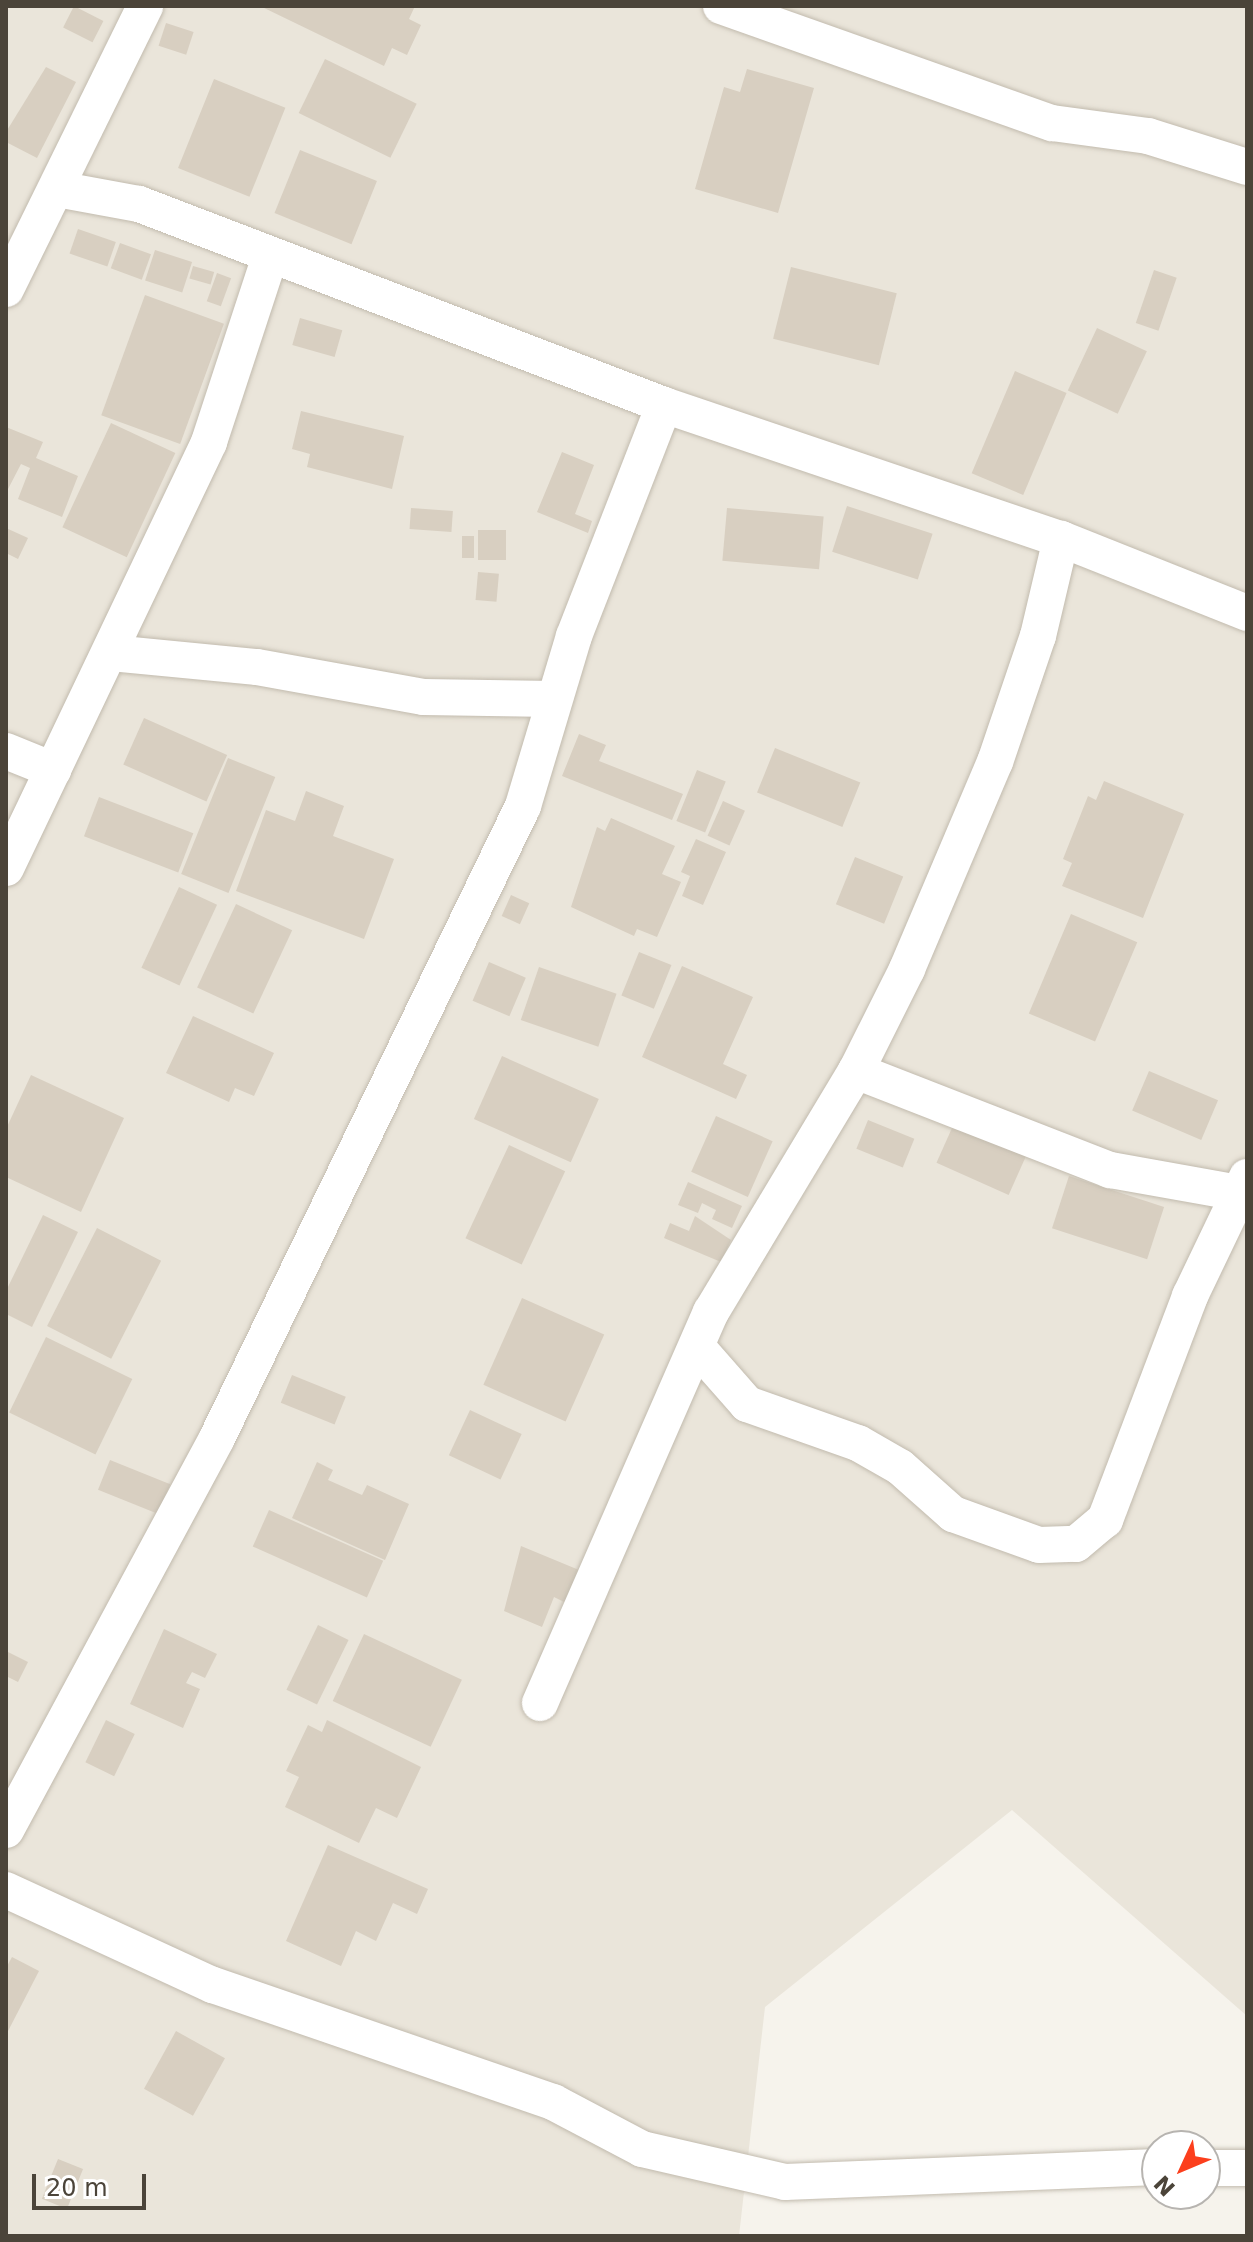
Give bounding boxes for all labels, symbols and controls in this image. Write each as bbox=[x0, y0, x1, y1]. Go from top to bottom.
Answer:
north arrow bbox=[1141, 2130, 1221, 2210]
scale bar bbox=[36, 2158, 150, 2208]
text: N bbox=[1149, 2170, 1180, 2201]
text: 20 m bbox=[46, 2174, 108, 2202]

